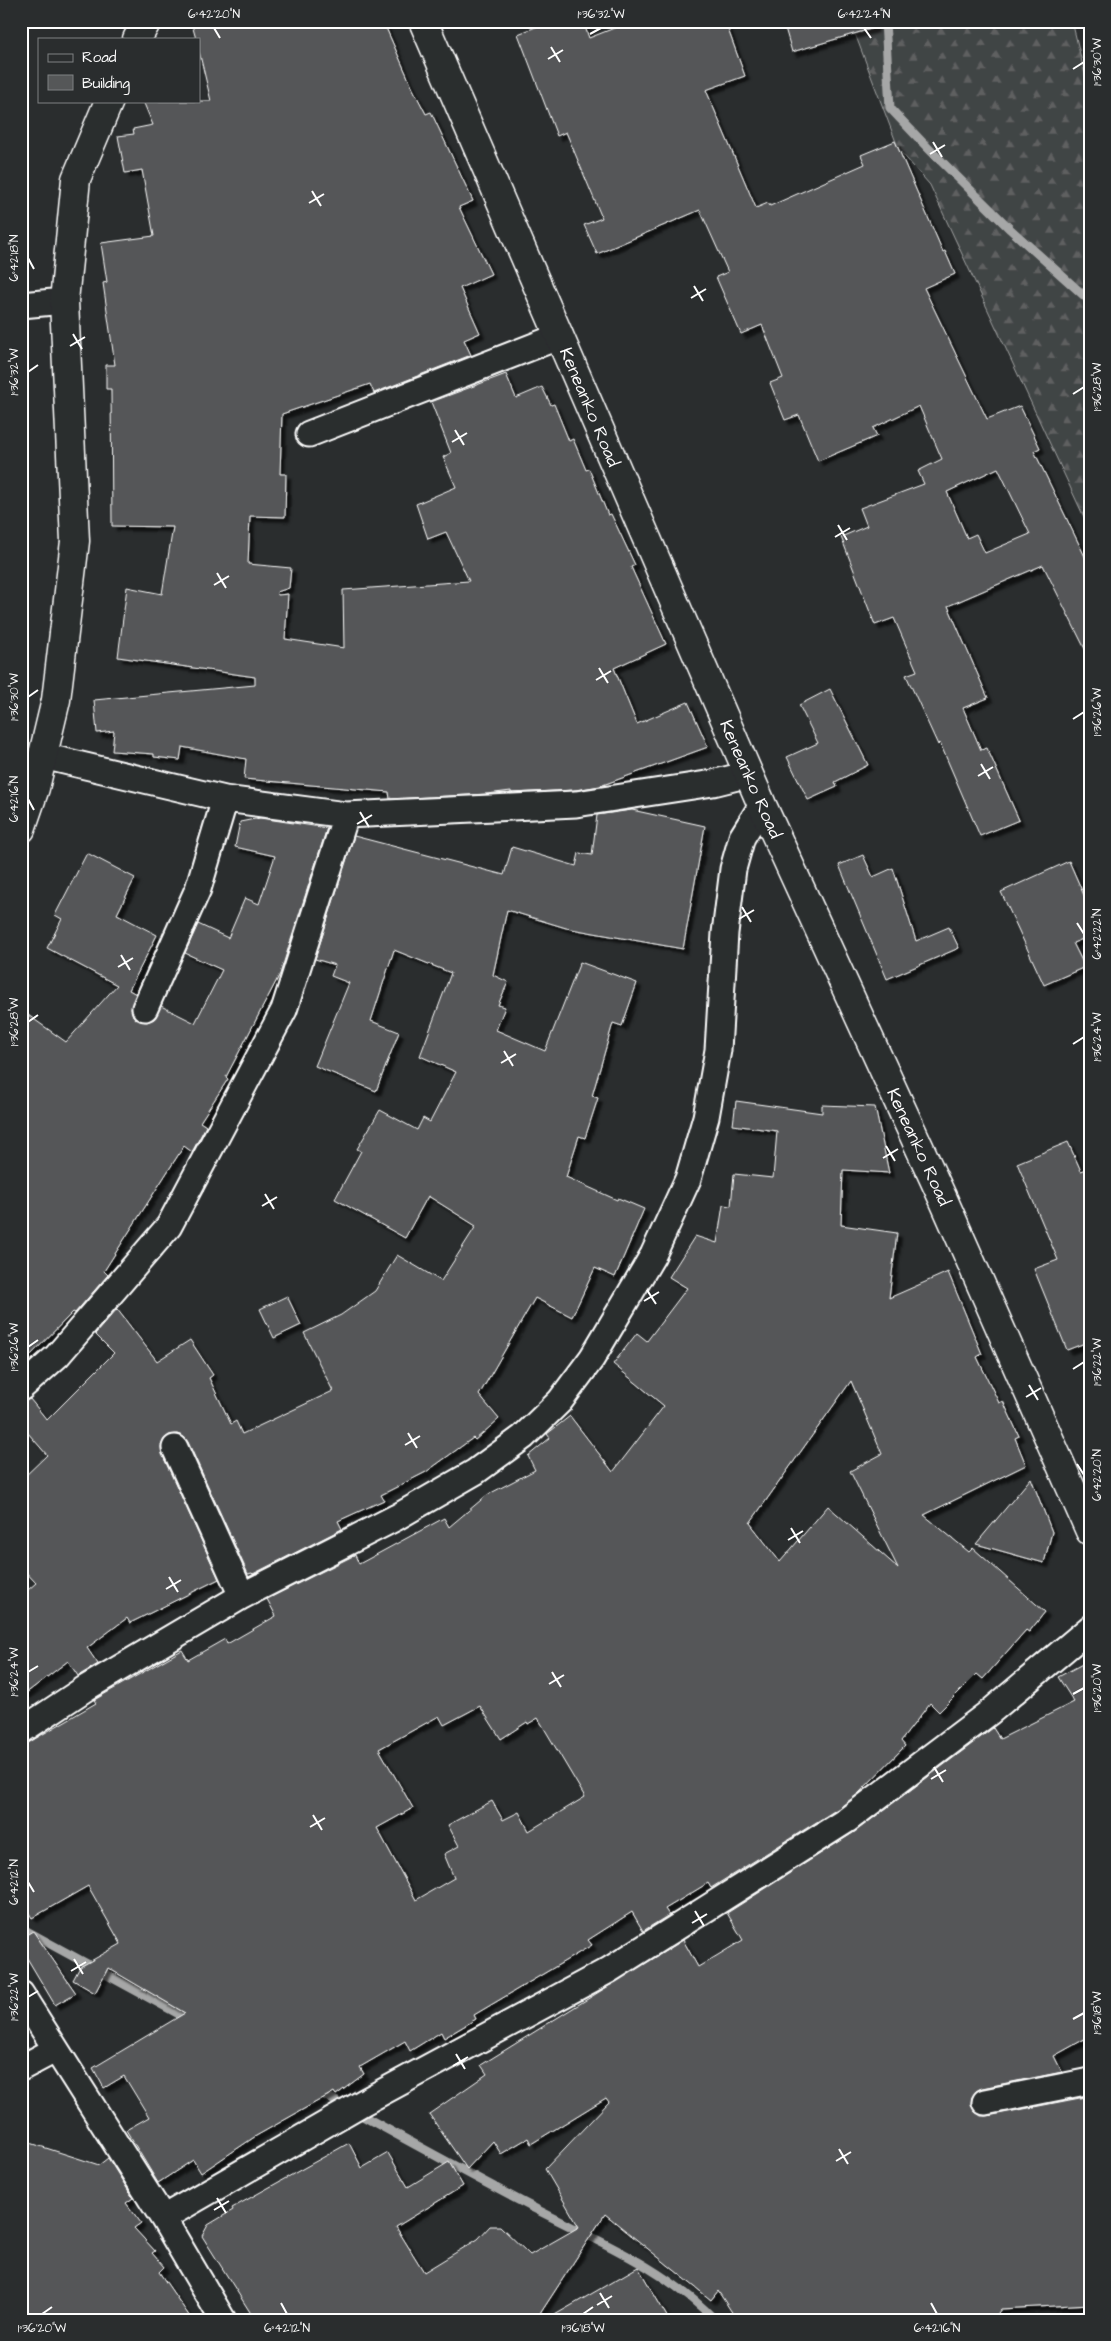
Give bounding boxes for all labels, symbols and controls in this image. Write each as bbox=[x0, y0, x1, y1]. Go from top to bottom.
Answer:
text: 6°42'20"N bbox=[188, 6, 240, 23]
text: 1°36'32"W bbox=[578, 6, 625, 23]
text: 6°42'24"N bbox=[838, 6, 891, 23]
legend bbox=[38, 38, 200, 102]
text: 1°36'30"W bbox=[1089, 38, 1106, 86]
text: Road bbox=[82, 47, 117, 68]
text: Building bbox=[82, 73, 130, 95]
text: 6°42'18"N bbox=[6, 234, 23, 281]
street label: Keneanko Road bbox=[553, 344, 626, 471]
text: 1°36'32"W bbox=[6, 348, 23, 395]
text: 1°36'28"W bbox=[1089, 362, 1106, 411]
text: 1°36'30"W bbox=[6, 673, 23, 721]
text: 1°36'26"W bbox=[1089, 687, 1106, 736]
street label: Keneanko Road bbox=[713, 716, 788, 842]
text: 6°42'16"N bbox=[6, 775, 23, 822]
text: 6°42'22"N bbox=[1089, 908, 1106, 960]
text: 1°36'28"W bbox=[6, 997, 23, 1046]
text: 1°36'24"W bbox=[1089, 1012, 1106, 1061]
street label: Keneanko Road bbox=[880, 1084, 957, 1210]
text: 1°36'26"W bbox=[6, 1322, 23, 1371]
text: 1°36'22"W bbox=[1089, 1337, 1106, 1386]
text: 6°42'20"N bbox=[1089, 1449, 1106, 1501]
text: 1°36'24"W bbox=[6, 1647, 23, 1696]
text: 1°36'20"W bbox=[1089, 1663, 1106, 1712]
text: 6°42'12"N bbox=[6, 1859, 23, 1905]
text: 1°36'22"W bbox=[6, 1972, 23, 2021]
text: 1°36'18"W bbox=[1089, 1991, 1106, 2035]
text: 1°36'20"W bbox=[18, 2320, 67, 2337]
text: 6°42'12"N bbox=[264, 2320, 310, 2337]
text: 1°36'18"W bbox=[561, 2320, 605, 2337]
text: 6°42'16"N bbox=[914, 2320, 961, 2337]

